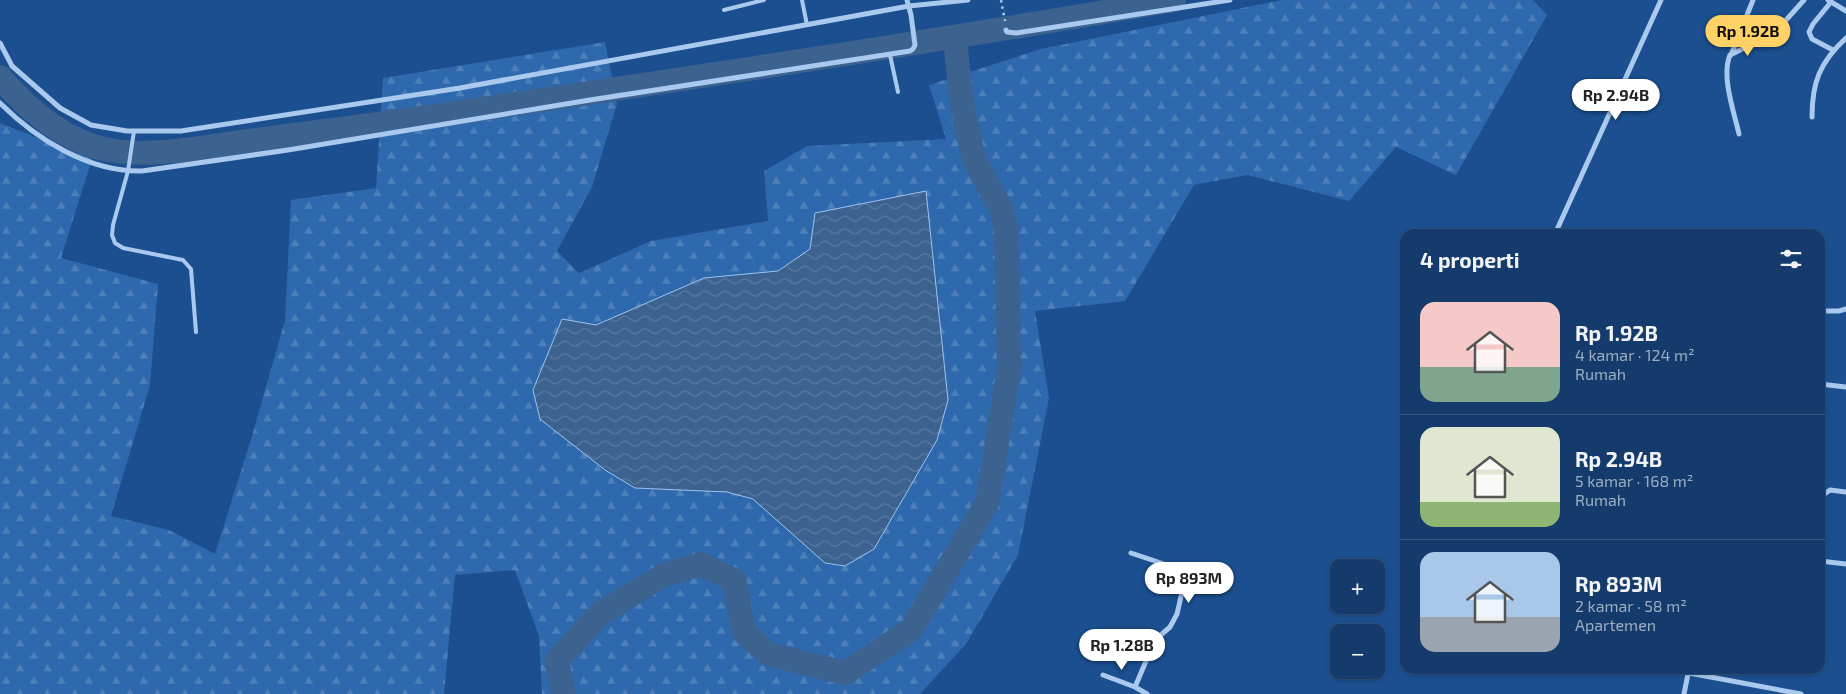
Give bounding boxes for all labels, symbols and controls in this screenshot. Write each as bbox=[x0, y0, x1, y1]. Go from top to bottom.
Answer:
pin: Rp 1.92B bbox=[1696, 15, 1800, 57]
text: Rp 1.92B bbox=[1716, 21, 1780, 40]
pin: Rp 2.94B bbox=[1564, 78, 1668, 121]
text: Rp 2.94B bbox=[1583, 85, 1649, 104]
icon: filters bbox=[1777, 245, 1805, 273]
text: 4 properti bbox=[1420, 247, 1520, 272]
text: Rp 1.92B bbox=[1575, 320, 1658, 345]
icon: home bbox=[1460, 322, 1520, 382]
text: 4 kamar · 124 m² bbox=[1575, 345, 1695, 364]
text: Rumah bbox=[1575, 364, 1626, 383]
text: Rp 2.94B bbox=[1575, 446, 1662, 471]
icon: home bbox=[1460, 447, 1520, 507]
text: 5 kamar · 168 m² bbox=[1575, 471, 1693, 490]
text: Rumah bbox=[1575, 490, 1626, 509]
map controls bbox=[1330, 559, 1385, 679]
button: + bbox=[1330, 559, 1385, 614]
pin: Rp 893M bbox=[1143, 562, 1235, 604]
text: Rp 893M bbox=[1156, 568, 1222, 587]
text: Rp 893M bbox=[1575, 571, 1662, 596]
icon: home bbox=[1460, 572, 1520, 632]
text: 2 kamar · 58 m² bbox=[1575, 596, 1687, 615]
text: Apartemen bbox=[1575, 615, 1656, 634]
button: − bbox=[1330, 624, 1385, 679]
pin: Rp 1.28B bbox=[1070, 628, 1174, 671]
text: Rp 1.28B bbox=[1090, 635, 1154, 654]

